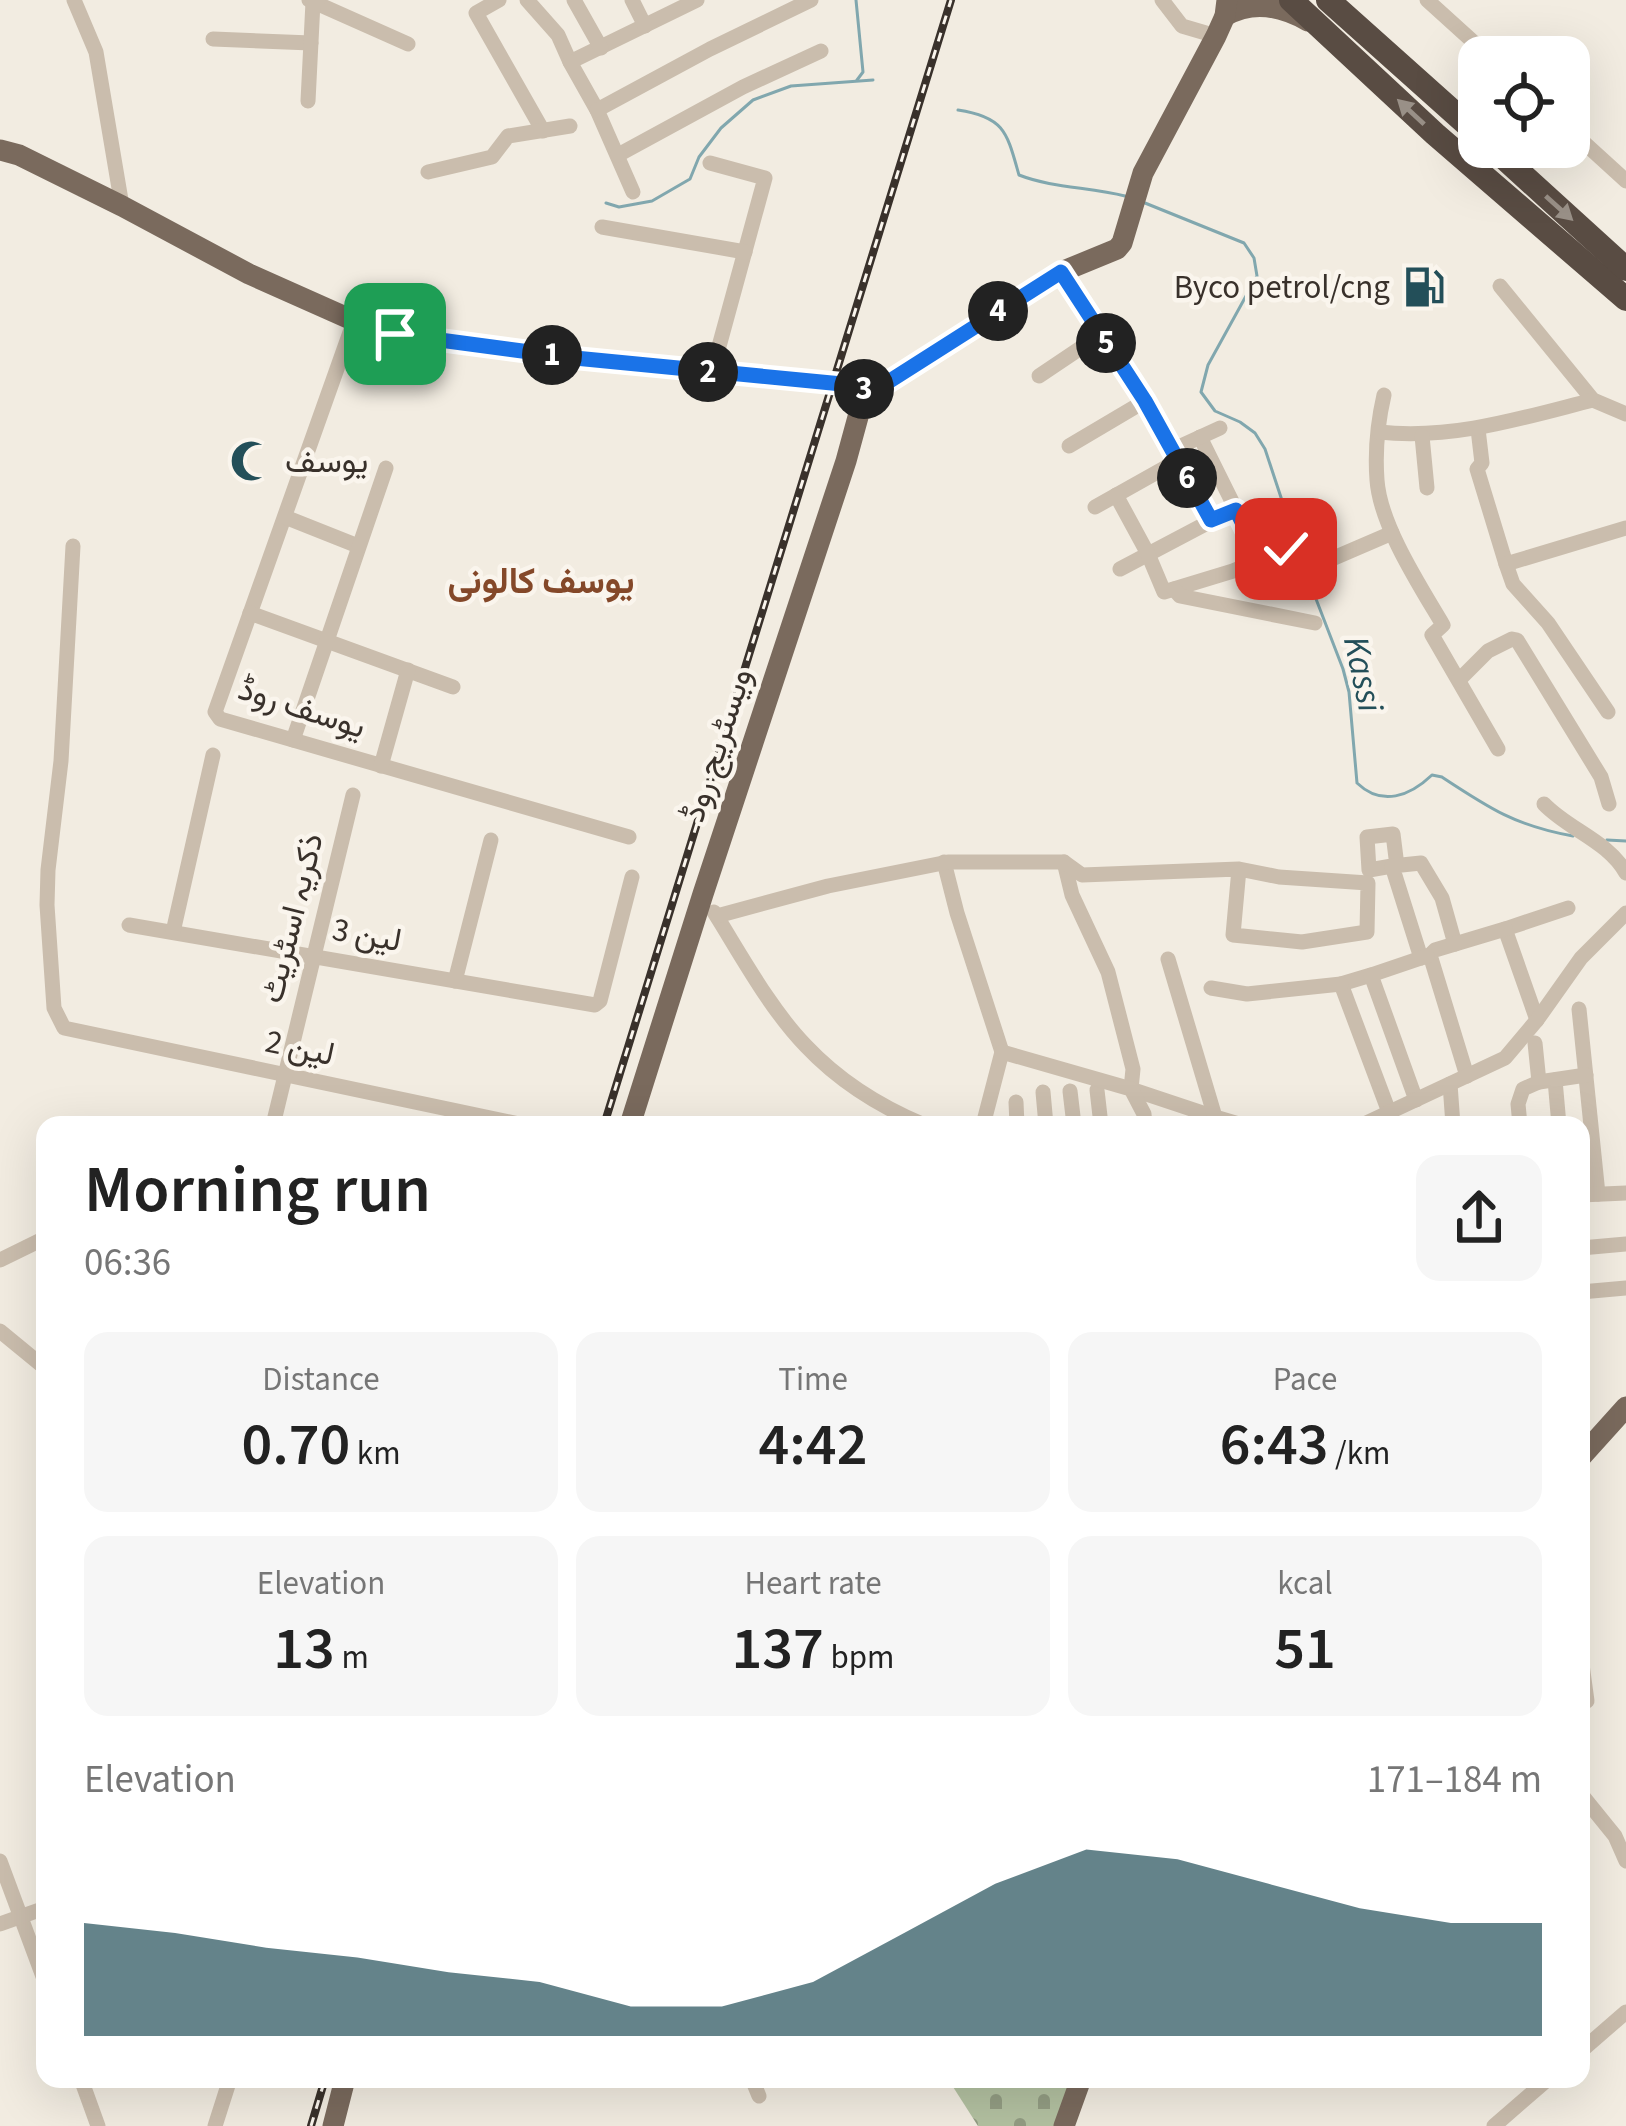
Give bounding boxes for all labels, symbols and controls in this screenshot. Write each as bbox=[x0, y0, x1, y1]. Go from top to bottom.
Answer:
map controls bbox=[1458, 36, 1590, 168]
button: locate bbox=[1458, 36, 1590, 168]
one-way arrow bbox=[1397, 99, 1426, 126]
one-way arrow bbox=[1545, 194, 1574, 221]
place label: Byco petrol/cng bbox=[1174, 264, 1390, 311]
fuel station icon: Byco petrol/cng bbox=[1401, 264, 1447, 310]
pin: 4 bbox=[968, 281, 1028, 341]
pin bbox=[344, 283, 446, 385]
text: 4 bbox=[989, 287, 1007, 334]
icon: arrive bbox=[362, 301, 428, 367]
pin: 5 bbox=[1076, 313, 1136, 373]
text: 5 bbox=[1097, 319, 1115, 366]
pin: 1 bbox=[522, 325, 582, 385]
text: 1 bbox=[543, 331, 561, 378]
pin: 2 bbox=[678, 342, 738, 402]
text: 2 bbox=[699, 348, 717, 395]
pin: 3 bbox=[834, 359, 894, 419]
text: 3 bbox=[855, 365, 873, 412]
mosque icon: یوسف bbox=[228, 438, 274, 484]
place label: یوسف bbox=[285, 438, 368, 485]
pin: 6 bbox=[1157, 448, 1217, 508]
text: 6 bbox=[1178, 454, 1196, 501]
pin bbox=[1235, 498, 1337, 600]
icon: check bbox=[1253, 516, 1319, 582]
district label: یوسف کالونی bbox=[447, 556, 635, 607]
water label: Kassi bbox=[1330, 631, 1396, 717]
street label: ویسٹریج روڈ bbox=[670, 662, 764, 828]
street label: یوسف روڈ bbox=[232, 665, 372, 751]
street label: ذکریہ اسٹریٹ bbox=[248, 828, 336, 1008]
street label: لین 3 bbox=[329, 906, 405, 964]
street label: لین 2 bbox=[261, 1018, 339, 1078]
text: Morning run bbox=[84, 1143, 431, 1237]
button: share bbox=[1416, 1155, 1542, 1281]
text: 06:36 bbox=[84, 1235, 171, 1291]
text: Distance bbox=[262, 1356, 380, 1403]
text: Time bbox=[778, 1356, 848, 1403]
text: Pace bbox=[1273, 1356, 1337, 1403]
text: 0.70 bbox=[241, 1403, 350, 1488]
text: 4:42 bbox=[759, 1403, 867, 1488]
text: 6:43 bbox=[1220, 1403, 1329, 1488]
text: km bbox=[350, 1430, 401, 1477]
text: /km bbox=[1329, 1430, 1390, 1477]
text: Elevation bbox=[257, 1560, 385, 1607]
text: Heart rate bbox=[744, 1560, 882, 1607]
text: kcal bbox=[1277, 1560, 1333, 1607]
text: 13 bbox=[273, 1607, 335, 1692]
text: 137 bbox=[732, 1607, 824, 1692]
text: 51 bbox=[1274, 1607, 1336, 1692]
text: m bbox=[335, 1634, 369, 1681]
text: bpm bbox=[824, 1634, 894, 1681]
text: Elevation bbox=[84, 1752, 236, 1808]
text: 171–184 m bbox=[1367, 1752, 1542, 1808]

